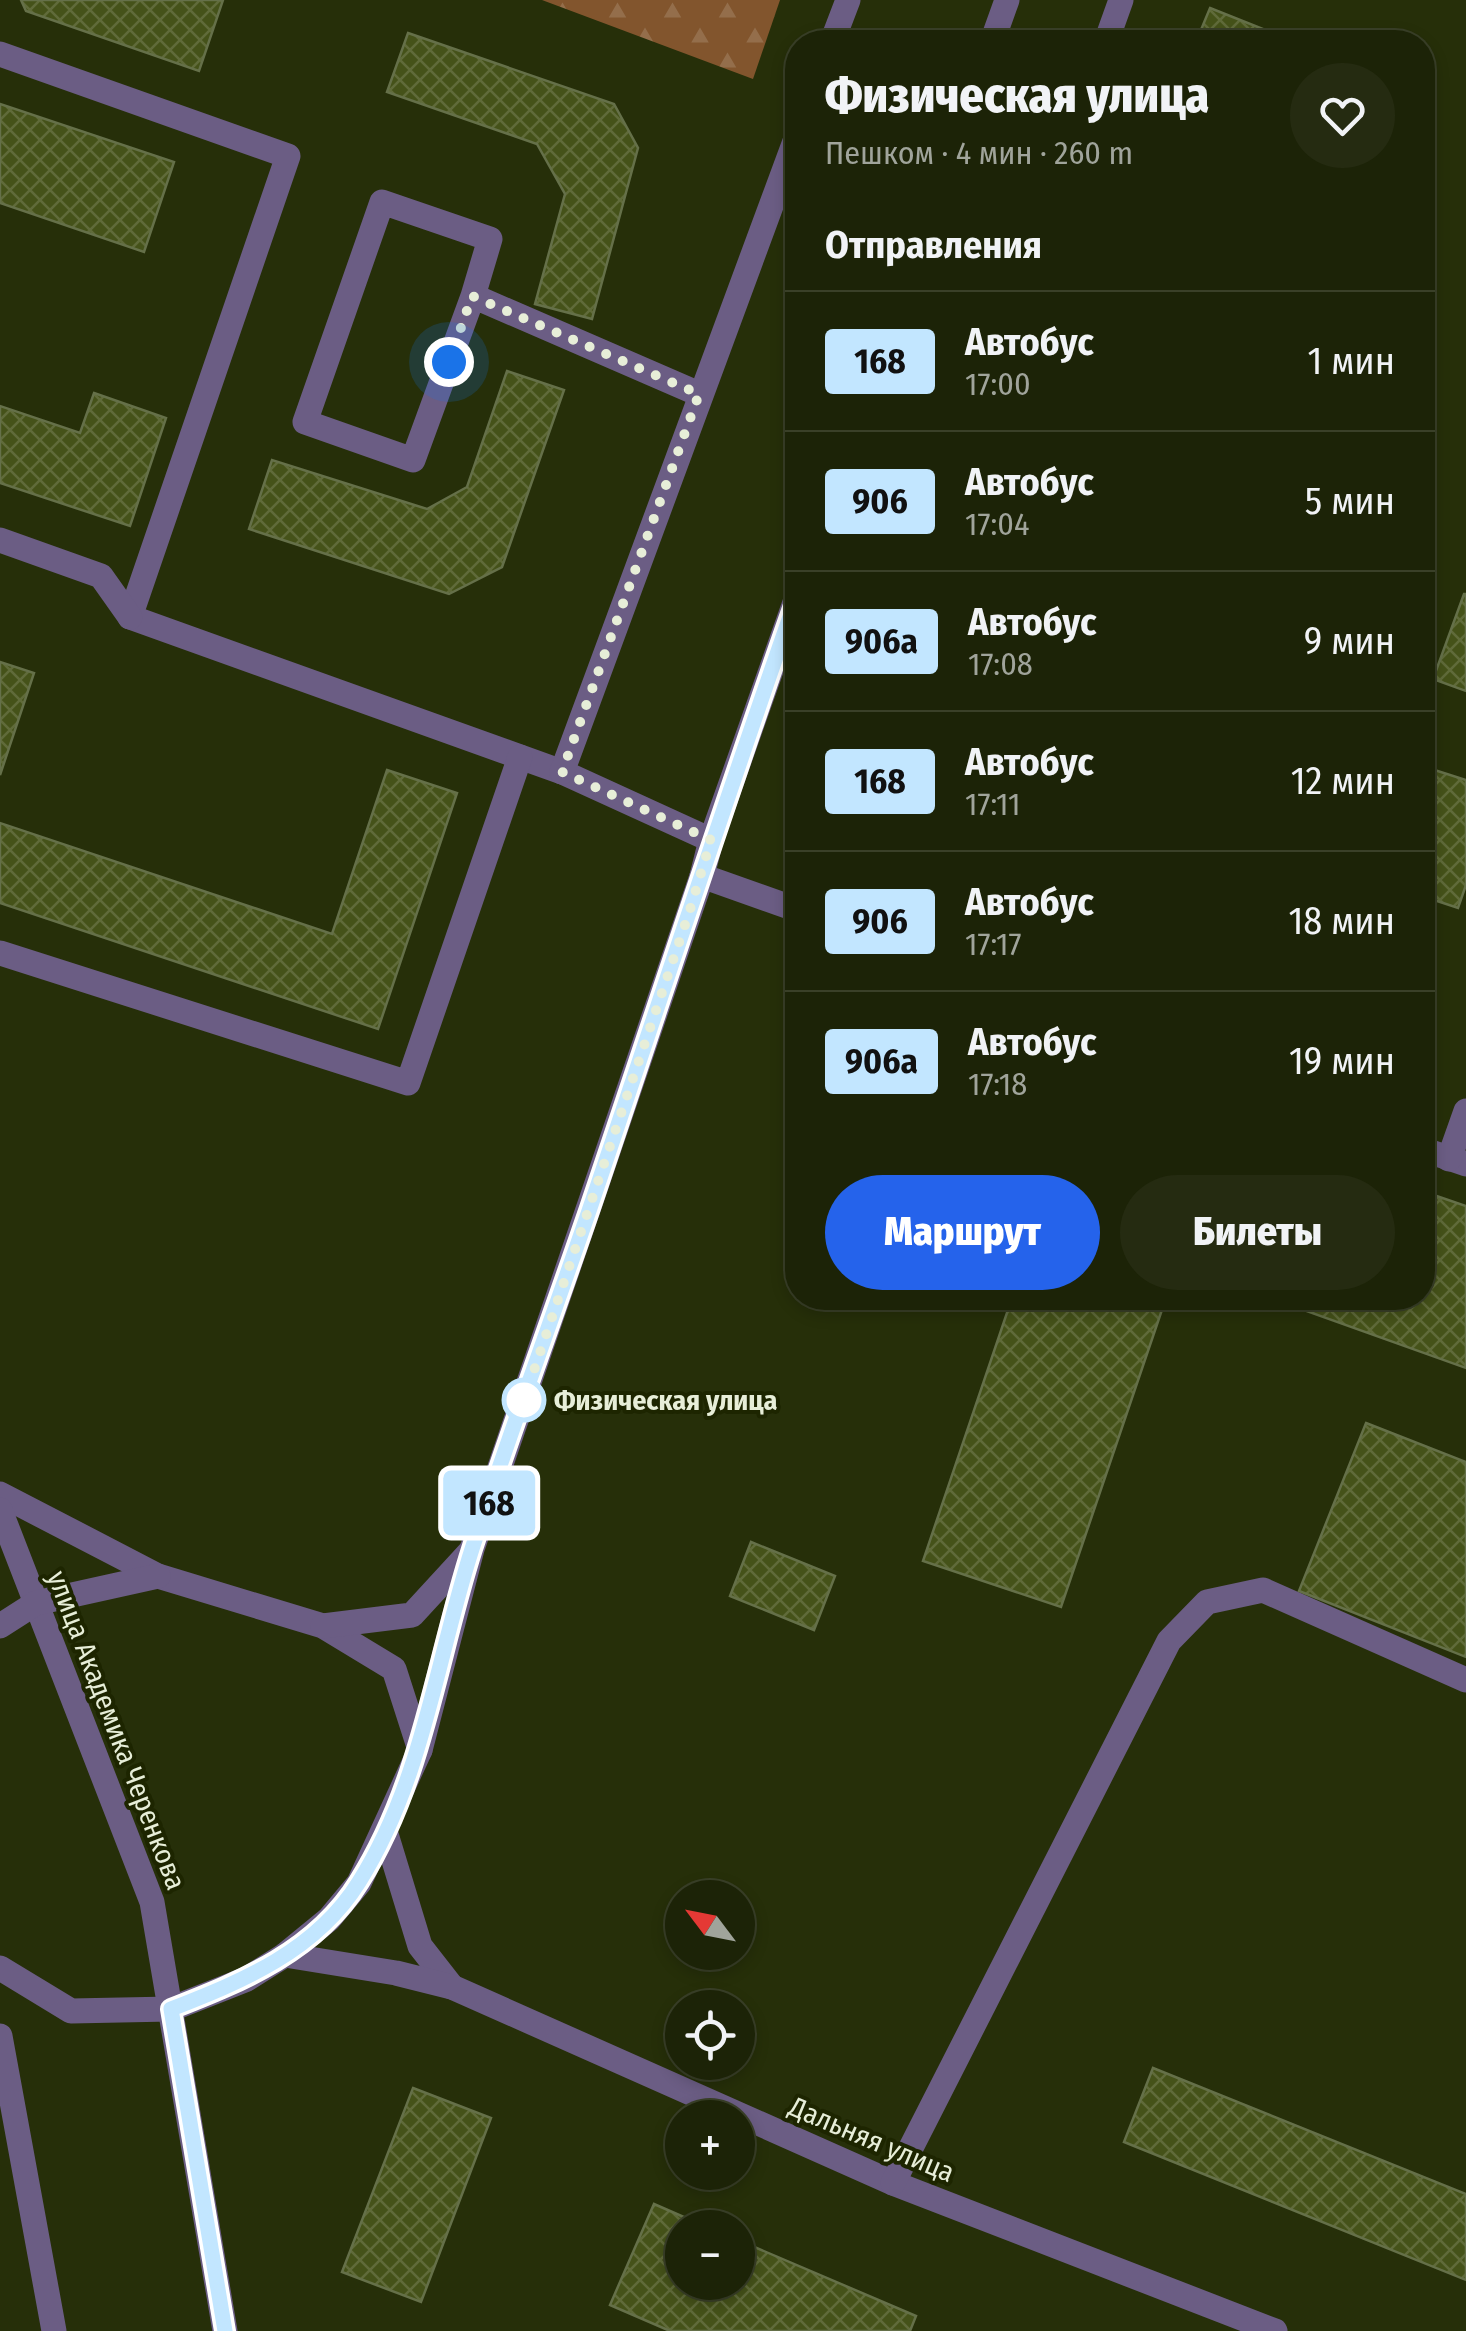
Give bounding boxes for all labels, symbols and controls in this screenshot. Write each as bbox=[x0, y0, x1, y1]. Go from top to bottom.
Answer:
button: heart bbox=[1290, 63, 1395, 168]
text: Физическая улица bbox=[825, 67, 1209, 125]
text: Пешком · 4 мин · 260 m bbox=[825, 134, 1133, 172]
text: Отправления bbox=[825, 222, 1042, 268]
text: Автобус bbox=[965, 319, 1094, 365]
your location bbox=[424, 337, 474, 387]
text: 1 мин bbox=[1307, 338, 1395, 384]
text: 168 bbox=[854, 340, 906, 382]
text: 17:00 bbox=[965, 365, 1031, 403]
text: Автобус bbox=[965, 459, 1094, 505]
text: 5 мин bbox=[1305, 478, 1395, 524]
text: 906 bbox=[852, 480, 908, 522]
text: 17:04 bbox=[965, 505, 1029, 543]
text: Автобус bbox=[968, 599, 1097, 645]
text: 9 мин bbox=[1304, 618, 1395, 664]
text: 906а bbox=[845, 620, 918, 662]
text: 17:08 bbox=[968, 645, 1033, 683]
text: Автобус bbox=[965, 739, 1094, 785]
text: 12 мин bbox=[1291, 758, 1395, 804]
text: 168 bbox=[854, 760, 906, 802]
text: 17:11 bbox=[965, 785, 1020, 823]
text: Автобус bbox=[965, 879, 1094, 925]
text: 18 мин bbox=[1288, 898, 1395, 944]
text: 906 bbox=[852, 900, 908, 942]
text: 17:17 bbox=[965, 925, 1021, 963]
text: Автобус bbox=[968, 1019, 1097, 1065]
text: 19 мин bbox=[1289, 1038, 1395, 1084]
text: 906а bbox=[845, 1040, 918, 1082]
text: 17:18 bbox=[968, 1065, 1027, 1103]
button: Маршрут bbox=[825, 1175, 1100, 1290]
button: Билеты bbox=[1120, 1175, 1395, 1290]
marker: Физическая улица bbox=[503, 1379, 545, 1421]
place label: Физическая улица bbox=[554, 1384, 777, 1417]
line badge: 168 bbox=[432, 1470, 546, 1536]
text: 168 bbox=[463, 1482, 515, 1524]
street label: улица Академика Черенкова bbox=[40, 1566, 193, 1894]
north arrow bbox=[665, 1880, 755, 1970]
map controls bbox=[665, 1880, 755, 2300]
button: locate bbox=[665, 1990, 755, 2080]
street label: Дальняя улица bbox=[783, 2089, 959, 2189]
button: + bbox=[665, 2100, 755, 2190]
button: − bbox=[665, 2210, 755, 2300]

